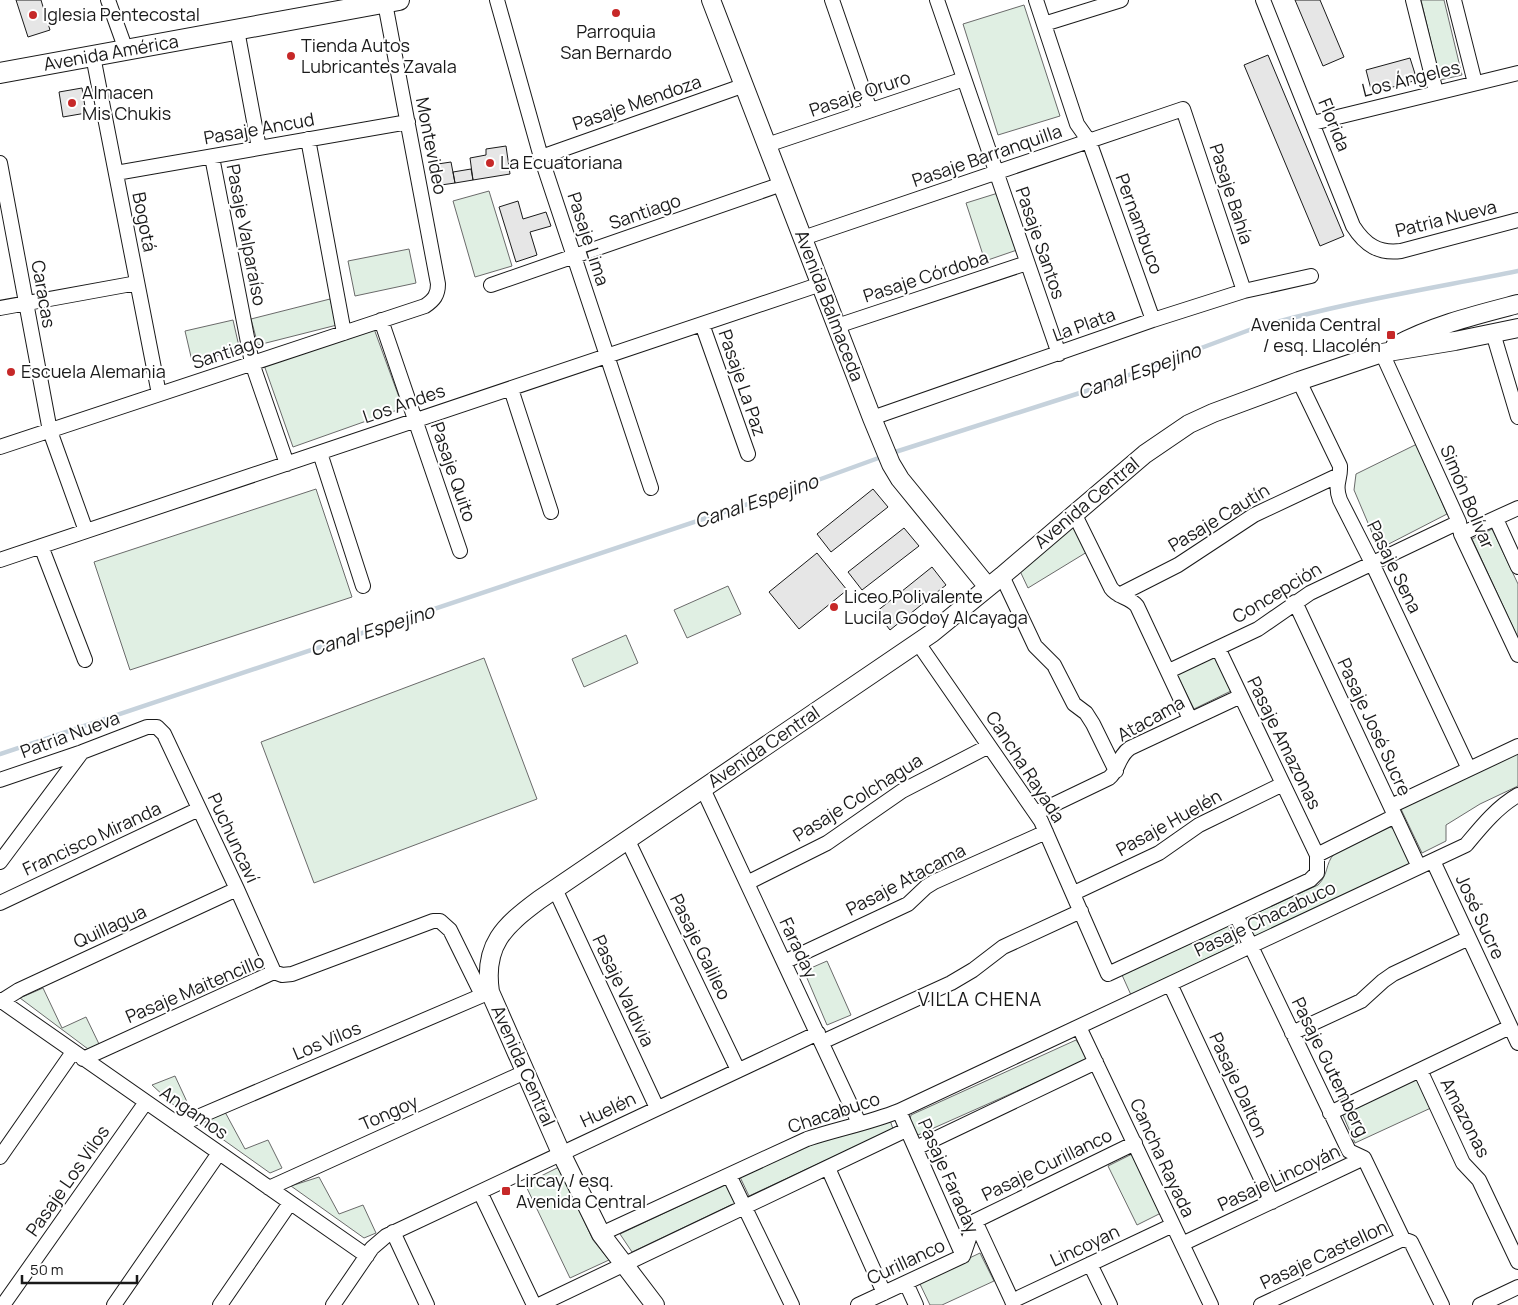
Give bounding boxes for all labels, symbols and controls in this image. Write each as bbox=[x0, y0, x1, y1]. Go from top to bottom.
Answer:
place label: Iglesia Pentecostal bbox=[43, 2, 200, 26]
marker: Parroquia San Bernardo bbox=[610, 7, 622, 19]
marker: Iglesia Pentecostal bbox=[27, 9, 39, 21]
place label: Parroquia San Bernardo bbox=[560, 19, 672, 64]
street label: Avenida América bbox=[41, 28, 180, 76]
place label: Tienda Autos Lubricantes Zavala bbox=[301, 33, 457, 78]
marker: Tienda Autos Lubricantes Zavala bbox=[285, 50, 297, 62]
street label: Los Ángeles bbox=[1359, 54, 1462, 102]
street label: Pasaje Oruro bbox=[806, 65, 914, 122]
street label: Pasaje Mendoza bbox=[569, 69, 704, 135]
place label: Almacen Mis Chukis bbox=[82, 80, 171, 125]
street label: Montevideo bbox=[411, 95, 453, 197]
street label: Florida bbox=[1313, 95, 1356, 155]
marker: Almacen Mis Chukis bbox=[66, 97, 78, 109]
street label: Pasaje Ancud bbox=[202, 106, 316, 150]
street label: Pasaje Barranquilla bbox=[909, 118, 1065, 192]
street label: Pasaje Bahía bbox=[1204, 140, 1260, 247]
place label: La Ecuatoriana bbox=[500, 150, 623, 174]
marker: La Ecuatoriana bbox=[484, 157, 496, 169]
street label: Pasaje Valparaíso bbox=[221, 162, 272, 308]
street label: Pernambuco bbox=[1111, 170, 1169, 277]
street label: Pasaje Santos bbox=[1011, 183, 1071, 302]
street label: Santiago bbox=[606, 188, 684, 235]
street label: Pasaje Lima bbox=[563, 189, 615, 289]
street label: Bogotá bbox=[127, 190, 163, 254]
street label: Patria Nueva bbox=[1393, 194, 1499, 242]
street label: Avenida Balmaceda bbox=[790, 227, 870, 385]
street label: Pasaje Córdoba bbox=[860, 244, 991, 308]
street label: Caracas bbox=[26, 258, 62, 330]
street label: La Plata bbox=[1049, 302, 1118, 346]
place label: Avenida Central / esq. Llacolén bbox=[1251, 312, 1381, 357]
street label: Pasaje La Paz bbox=[713, 326, 772, 439]
street label: Santiago bbox=[189, 328, 267, 374]
marker: Avenida Central / esq. Llacolén bbox=[1385, 329, 1397, 341]
water label: Canal Espejino bbox=[1074, 336, 1206, 405]
place label: Escuela Alemania bbox=[21, 359, 166, 383]
marker: Escuela Alemania bbox=[5, 366, 17, 378]
street label: Los Andes bbox=[359, 378, 448, 428]
street label: Pasaje Quito bbox=[426, 419, 482, 525]
street label: Simón Bolívar bbox=[1435, 441, 1501, 553]
street label: Avenida Central bbox=[1029, 451, 1144, 553]
water label: Canal Espejino bbox=[691, 467, 823, 534]
street label: Pasaje Cautín bbox=[1163, 477, 1274, 557]
street label: Pasaje Sena bbox=[1362, 516, 1428, 617]
street label: Concepción bbox=[1227, 556, 1326, 628]
place label: Liceo Polivalente Lucila Godoy Alcayaga bbox=[844, 584, 1028, 629]
water label: Canal Espejino bbox=[307, 597, 439, 662]
marker: Liceo Polivalente Lucila Godoy Alcayaga bbox=[828, 601, 840, 613]
street label: Pasaje José Sucre bbox=[1332, 654, 1417, 799]
street label: Pasaje Amazonas bbox=[1242, 672, 1327, 813]
street label: Atacama bbox=[1113, 690, 1188, 746]
street label: Avenida Central bbox=[703, 700, 824, 793]
street label: Patria Nueva bbox=[17, 705, 123, 763]
street label: Cancha Rayada bbox=[981, 706, 1071, 827]
street label: Pasaje Colchagua bbox=[788, 748, 927, 847]
street label: Pasaje Huelén bbox=[1111, 783, 1226, 861]
street label: Puchuncaví bbox=[203, 789, 265, 886]
street label: Francisco Miranda bbox=[19, 796, 165, 881]
street label: Pasaje Atacama bbox=[842, 838, 969, 921]
street label: José Sucre bbox=[1451, 870, 1511, 963]
street label: Pasaje Chacabuco bbox=[1190, 875, 1339, 961]
street label: Pasaje Galileo bbox=[665, 890, 737, 1004]
street label: Quillagua bbox=[69, 899, 150, 953]
street label: Faraday bbox=[774, 913, 824, 982]
street label: Pasaje Valdivia bbox=[587, 931, 660, 1050]
street label: Pasaje Maitencillo bbox=[122, 948, 268, 1028]
district label: VILLA CHENA bbox=[918, 986, 1042, 1012]
street label: Pasaje Gutemberg bbox=[1287, 993, 1375, 1140]
street label: Avenida Central bbox=[486, 1001, 561, 1130]
street label: Los Vilos bbox=[289, 1015, 364, 1065]
street label: Pasaje Dalton bbox=[1204, 1028, 1274, 1141]
street label: Amazonas bbox=[1436, 1074, 1496, 1161]
street label: Angamos bbox=[156, 1080, 233, 1144]
street label: Huelén bbox=[576, 1086, 639, 1132]
street label: Chacabuco bbox=[785, 1086, 883, 1138]
street label: Tongoy bbox=[356, 1088, 422, 1135]
street label: Cancha Rayada bbox=[1125, 1094, 1201, 1221]
street label: Pasaje Faraday bbox=[913, 1115, 985, 1237]
street label: Pasaje Los Vilos bbox=[20, 1120, 114, 1241]
street label: Pasaje Curillanco bbox=[977, 1122, 1116, 1206]
street label: Pasaje Lincoyán bbox=[1214, 1138, 1344, 1216]
place label: Lircay / esq. Avenida Central bbox=[516, 1168, 646, 1213]
marker: Lircay / esq. Avenida Central bbox=[500, 1185, 512, 1197]
street label: Pasaje Castellon bbox=[1256, 1214, 1391, 1294]
street label: Lincoyan bbox=[1046, 1219, 1123, 1272]
street label: Curillanco bbox=[863, 1233, 949, 1290]
scale bar bbox=[22, 1252, 138, 1284]
text: 50 m bbox=[30, 1259, 64, 1280]

